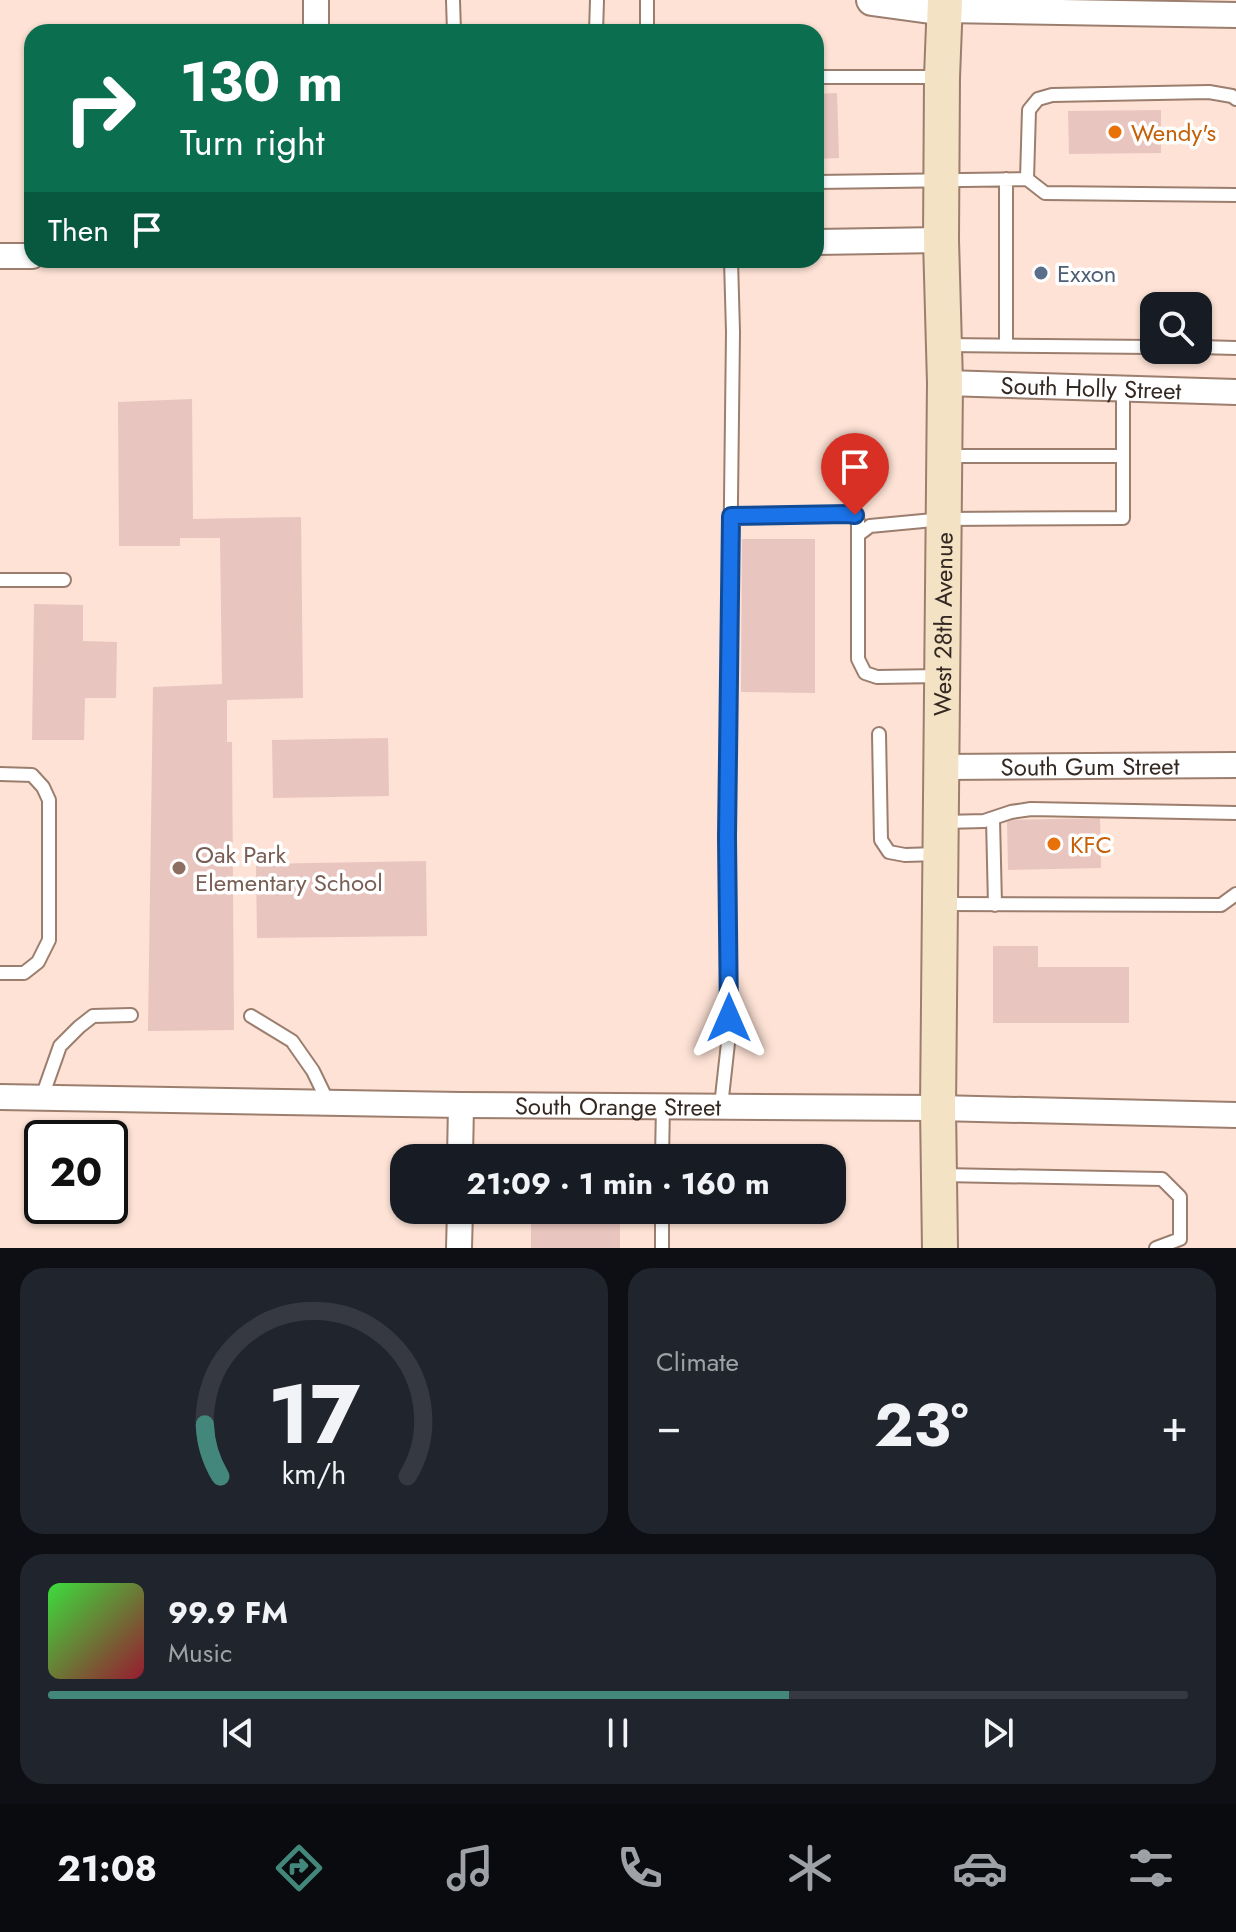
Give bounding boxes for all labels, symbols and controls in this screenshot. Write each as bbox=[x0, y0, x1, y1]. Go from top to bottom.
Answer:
text: 130 m bbox=[180, 41, 343, 122]
icon: right bbox=[48, 56, 152, 160]
place label: Wendy's bbox=[1131, 115, 1216, 150]
text: Turn right bbox=[180, 116, 325, 168]
marker: Wendy's bbox=[1106, 123, 1124, 141]
icon: arrive bbox=[125, 208, 169, 252]
text: Then bbox=[48, 209, 109, 252]
place label: Exxon bbox=[1057, 256, 1116, 291]
marker: Exxon bbox=[1032, 264, 1050, 282]
map controls bbox=[1140, 292, 1212, 364]
button: search bbox=[1140, 292, 1212, 364]
street label: South Holly Street bbox=[1000, 367, 1182, 408]
pin bbox=[821, 433, 889, 515]
icon: arrive bbox=[833, 445, 877, 489]
street label: West 28th Avenue bbox=[924, 532, 961, 716]
street label: South Gum Street bbox=[1000, 748, 1180, 784]
place label: KFC bbox=[1070, 827, 1112, 862]
marker: KFC bbox=[1045, 835, 1063, 853]
place label: Oak Park Elementary School bbox=[195, 837, 383, 900]
marker: Oak Park Elementary School bbox=[170, 859, 188, 877]
position arrow bbox=[687, 976, 771, 1060]
street label: South Orange Street bbox=[515, 1088, 721, 1124]
speed limit sign: 20 bbox=[24, 1120, 128, 1224]
text: 21:09 · 1 min · 160 m bbox=[466, 1162, 770, 1205]
text: Climate bbox=[656, 1343, 739, 1381]
text: 17 bbox=[268, 1354, 360, 1474]
text: 23° bbox=[874, 1382, 969, 1469]
text: − bbox=[656, 1394, 682, 1458]
text: + bbox=[1161, 1394, 1188, 1458]
text: km/h bbox=[282, 1453, 346, 1495]
text: 99.9 FM bbox=[168, 1591, 288, 1634]
text: Music bbox=[168, 1634, 232, 1672]
icon: previous bbox=[216, 1711, 260, 1755]
icon: pause bbox=[596, 1711, 640, 1755]
icon: next bbox=[976, 1711, 1020, 1755]
icon: directions bbox=[271, 1840, 327, 1896]
icon: music bbox=[442, 1840, 498, 1896]
icon: phone bbox=[612, 1840, 668, 1896]
icon: climate bbox=[782, 1840, 838, 1896]
icon: car bbox=[952, 1840, 1008, 1896]
icon: filters bbox=[1123, 1840, 1179, 1896]
text: 21:08 bbox=[57, 1842, 157, 1894]

